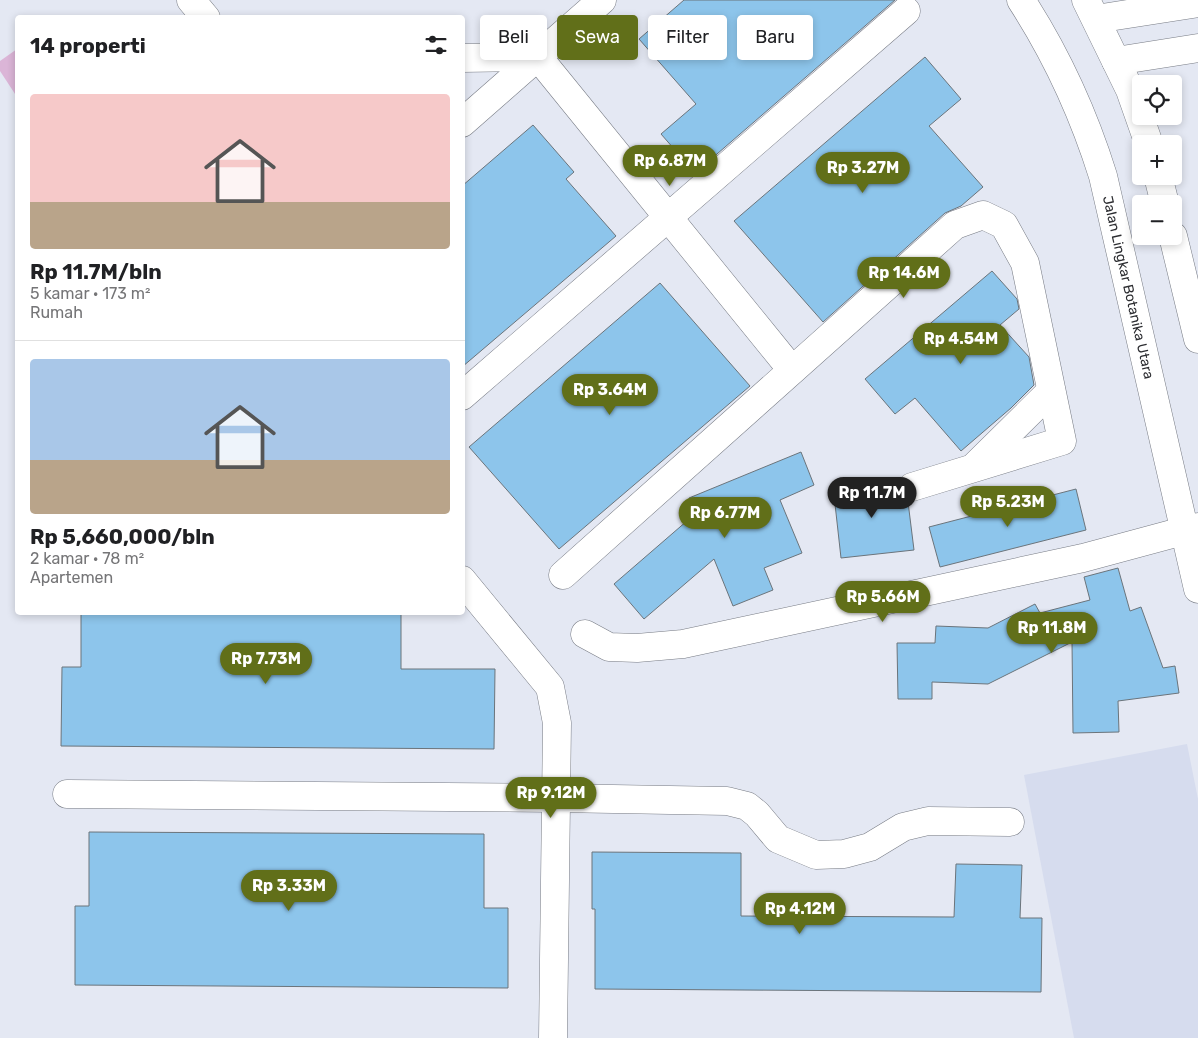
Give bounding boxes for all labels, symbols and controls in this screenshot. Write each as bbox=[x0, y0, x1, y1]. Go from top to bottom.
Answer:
chip: Beli bbox=[480, 15, 547, 60]
chip: Sewa bbox=[557, 15, 638, 60]
chip: Filter bbox=[648, 15, 727, 60]
chip: Baru bbox=[737, 15, 813, 60]
icon: filters bbox=[422, 31, 450, 59]
text: 14 properti bbox=[30, 33, 146, 58]
map controls bbox=[1132, 75, 1182, 245]
button: locate bbox=[1132, 75, 1182, 125]
icon: home bbox=[195, 126, 285, 216]
button: + bbox=[1132, 135, 1182, 185]
pin: Rp 6.87M bbox=[618, 144, 722, 187]
text: Rp 6.87M bbox=[634, 151, 706, 170]
pin: Rp 3.27M bbox=[811, 152, 915, 194]
text: Rp 3.27M bbox=[827, 158, 899, 177]
street label: Jalan Lingkar Botanika Utara bbox=[1099, 194, 1157, 381]
button: − bbox=[1132, 195, 1182, 245]
pin: Rp 14.6M bbox=[852, 256, 956, 299]
text: Rp 11.7M/bln bbox=[30, 259, 162, 284]
text: Rp 14.6M bbox=[868, 263, 940, 282]
text: 5 kamar · 173 m² bbox=[30, 284, 151, 303]
text: Rumah bbox=[30, 303, 83, 322]
pin: Rp 4.54M bbox=[909, 322, 1013, 365]
text: Rp 4.54M bbox=[924, 329, 998, 348]
pin: Rp 3.64M bbox=[558, 374, 662, 416]
text: Rp 3.64M bbox=[573, 380, 647, 399]
icon: home bbox=[195, 392, 285, 482]
pin: Rp 11.7M bbox=[820, 476, 924, 519]
text: Rp 11.7M bbox=[839, 483, 905, 502]
pin: Rp 5.23M bbox=[956, 486, 1060, 528]
text: Rp 5.23M bbox=[971, 492, 1045, 511]
pin: Rp 6.77M bbox=[673, 496, 777, 539]
text: Rp 6.77M bbox=[690, 503, 760, 522]
text: Rp 5,660,000/bln bbox=[30, 524, 215, 549]
text: 2 kamar · 78 m² bbox=[30, 549, 144, 568]
text: Apartemen bbox=[30, 568, 113, 587]
pin: Rp 5.66M bbox=[831, 580, 935, 623]
text: Rp 5.66M bbox=[846, 587, 920, 606]
pin: Rp 11.8M bbox=[1000, 612, 1104, 654]
text: Rp 11.8M bbox=[1017, 618, 1087, 637]
pin: Rp 7.73M bbox=[214, 642, 318, 685]
text: Rp 7.73M bbox=[231, 649, 301, 668]
pin: Rp 9.12M bbox=[499, 776, 603, 819]
text: Rp 9.12M bbox=[516, 783, 586, 802]
pin: Rp 3.33M bbox=[237, 870, 341, 912]
text: Rp 3.33M bbox=[252, 876, 326, 895]
pin: Rp 4.12M bbox=[748, 892, 852, 935]
text: Rp 4.12M bbox=[765, 899, 835, 918]

